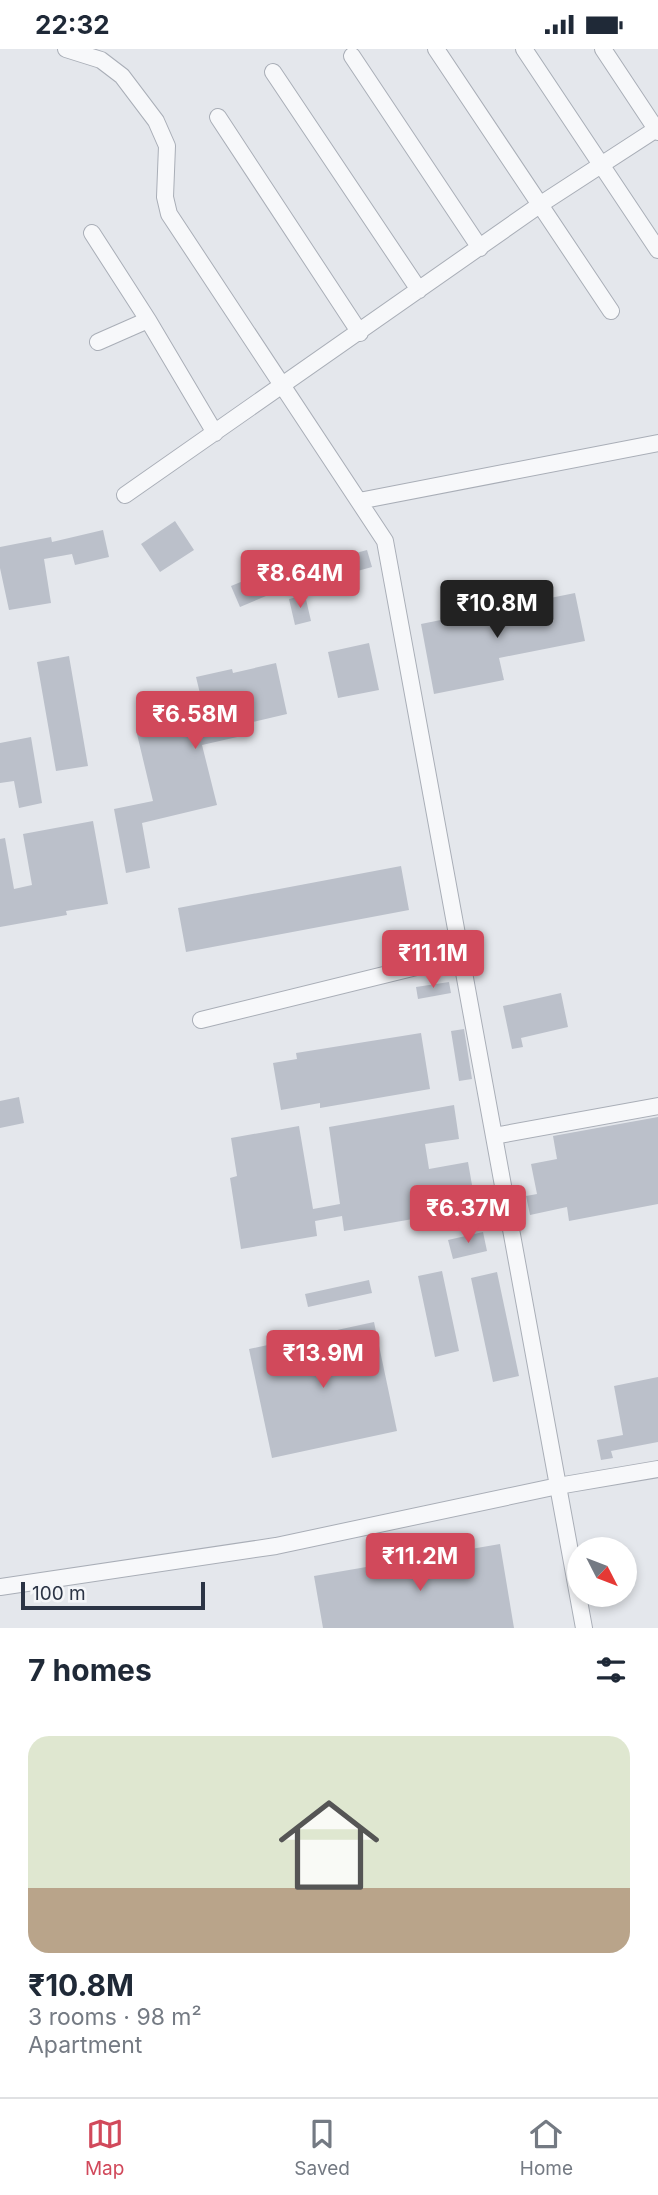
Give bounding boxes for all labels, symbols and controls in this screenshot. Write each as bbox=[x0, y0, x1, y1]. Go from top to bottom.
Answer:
text: 22:32 bbox=[35, 9, 110, 40]
pin: ₹8.64M bbox=[243, 551, 357, 610]
text: ₹8.64M bbox=[257, 559, 343, 587]
pin: ₹10.8M bbox=[440, 581, 554, 640]
text: ₹10.8M bbox=[456, 589, 538, 617]
pin: ₹6.58M bbox=[138, 691, 252, 751]
text: ₹6.58M bbox=[152, 700, 238, 728]
pin: ₹11.1M bbox=[376, 930, 490, 990]
text: ₹11.1M bbox=[398, 939, 468, 967]
pin: ₹6.37M bbox=[411, 1185, 525, 1245]
text: ₹6.37M bbox=[426, 1194, 510, 1222]
pin: ₹13.9M bbox=[266, 1331, 380, 1390]
text: ₹13.9M bbox=[282, 1339, 364, 1367]
pin: ₹11.2M bbox=[363, 1533, 477, 1593]
north arrow bbox=[567, 1537, 637, 1607]
map controls bbox=[567, 1537, 637, 1607]
text: ₹11.2M bbox=[382, 1542, 458, 1570]
scale bar bbox=[21, 1579, 205, 1611]
text: 100 m bbox=[32, 1582, 86, 1605]
icon: filters bbox=[592, 1651, 630, 1689]
text: 7 homes bbox=[28, 1652, 152, 1688]
icon: home bbox=[266, 1782, 392, 1908]
text: ₹10.8M bbox=[28, 1967, 134, 2003]
text: 3 rooms · 98 m² bbox=[28, 2003, 202, 2031]
text: Apartment bbox=[28, 2031, 142, 2059]
tab: Map bbox=[85, 2115, 124, 2180]
tab: Saved bbox=[294, 2115, 350, 2180]
tab: Home bbox=[520, 2115, 573, 2180]

